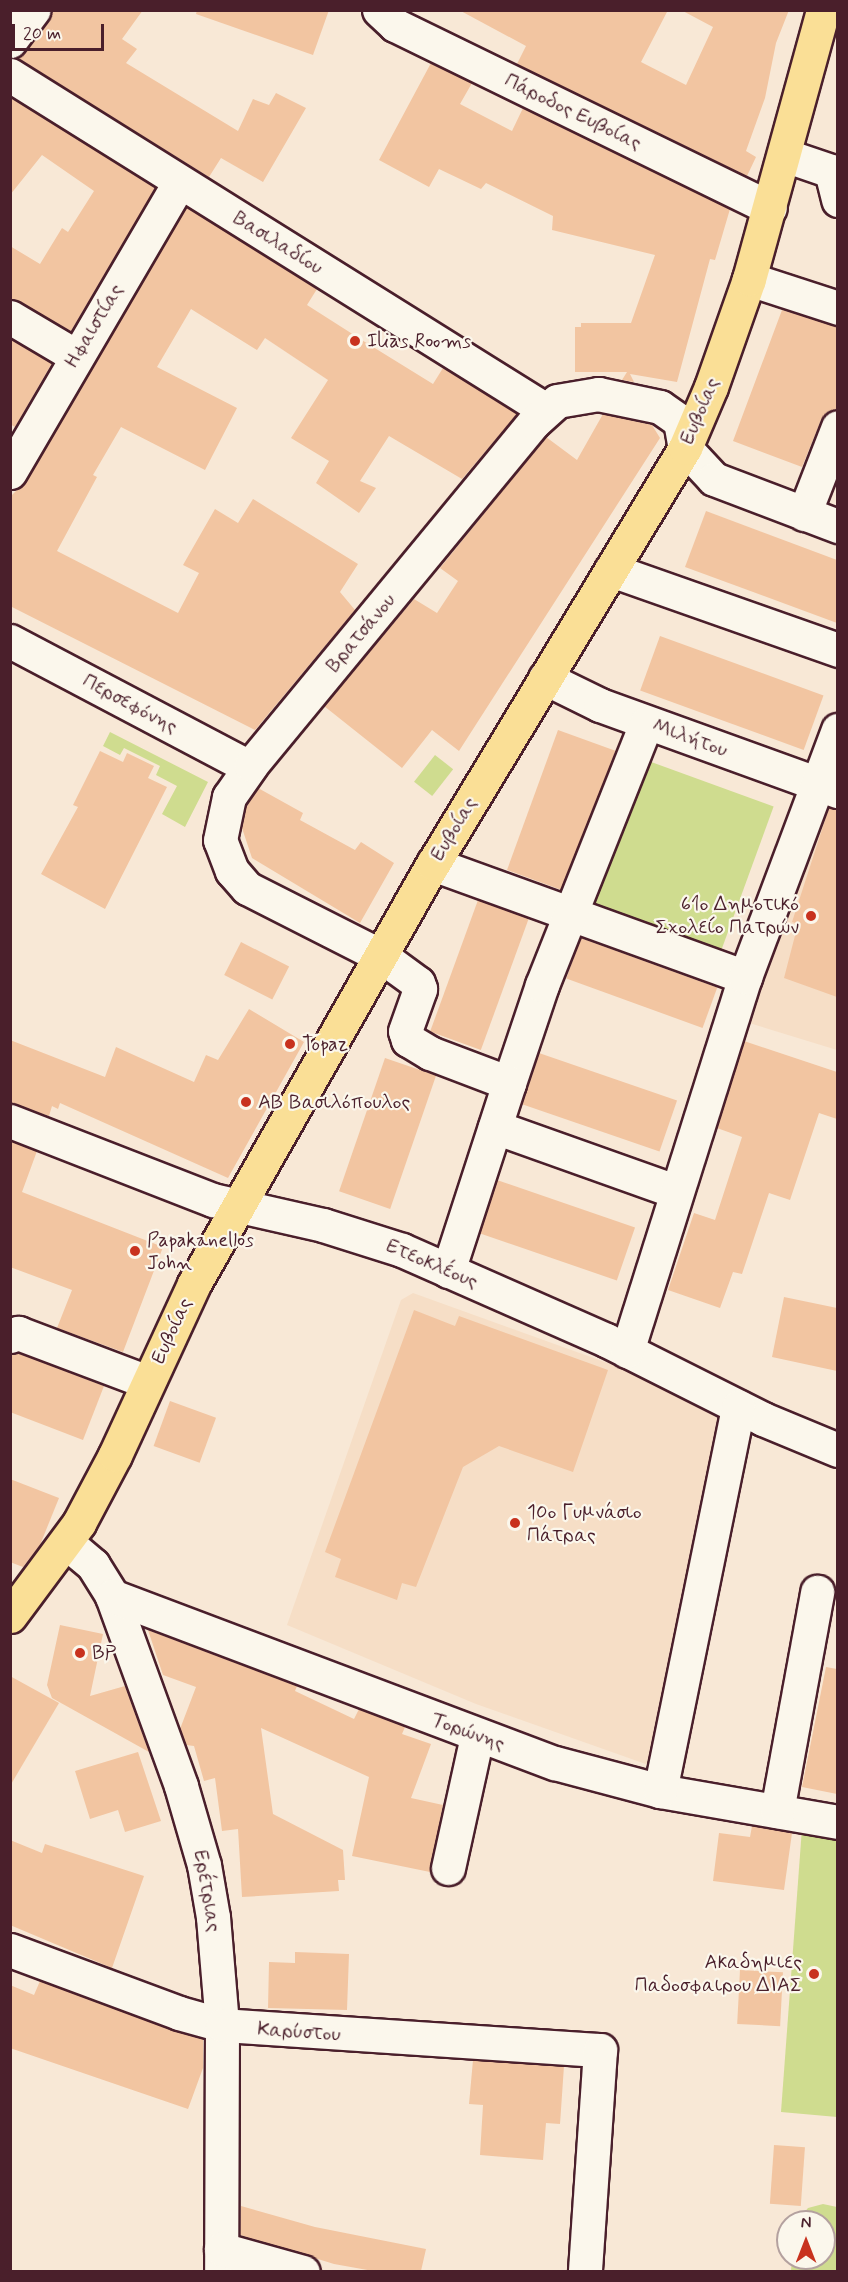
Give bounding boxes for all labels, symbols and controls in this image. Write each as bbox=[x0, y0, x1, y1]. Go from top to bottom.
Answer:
scale bar bbox=[15, 12, 106, 50]
text: 20 m bbox=[23, 22, 61, 46]
street label: Πάροδος Ευβοίας bbox=[501, 68, 645, 156]
street label: Βασιλαδίου bbox=[229, 206, 327, 280]
street label: Ηφαιστίας bbox=[59, 279, 129, 373]
place label: Ilias Rooms bbox=[367, 329, 469, 353]
marker: Ilias Rooms bbox=[348, 334, 362, 348]
street label: Ευβοίας bbox=[675, 374, 725, 448]
street label: Βρατσάνου bbox=[321, 589, 401, 677]
street label: Περσεφόνης bbox=[78, 669, 182, 739]
street label: Μιλήτου bbox=[649, 713, 731, 763]
street label: Ευβοίας bbox=[426, 793, 482, 865]
place label: 61ο Δημοτικό Σχολείο Πατρών bbox=[656, 892, 799, 939]
marker: 61ο Δημοτικό Σχολείο Πατρών bbox=[804, 909, 818, 923]
place label: Topaz bbox=[302, 1032, 348, 1056]
marker: Topaz bbox=[283, 1037, 297, 1051]
place label: ΑΒ Βασιλόπουλος bbox=[258, 1090, 410, 1114]
marker: ΑΒ Βασιλόπουλος bbox=[239, 1095, 253, 1109]
place label: Papakanellos John bbox=[147, 1228, 254, 1275]
street label: Ετεοκλέους bbox=[383, 1234, 481, 1294]
marker: Papakanellos John bbox=[128, 1244, 142, 1258]
street label: Ευβοίας bbox=[146, 1294, 198, 1368]
place label: 10ο Γυμνάσιο Πάτρας bbox=[527, 1500, 642, 1547]
marker: 10ο Γυμνάσιο Πάτρας bbox=[508, 1516, 522, 1530]
place label: BP bbox=[92, 1641, 116, 1665]
marker: BP bbox=[73, 1646, 87, 1660]
street label: Τορώνης bbox=[428, 1708, 508, 1756]
street label: Ερέτριας bbox=[188, 1848, 226, 1934]
place label: Ακαδημιες Παδοσφαιρου ΔΙΑΣ bbox=[635, 1950, 802, 1997]
marker: Ακαδημιες Παδοσφαιρου ΔΙΑΣ bbox=[807, 1967, 821, 1981]
street label: Καρύστου bbox=[257, 2017, 341, 2047]
north arrow bbox=[776, 2210, 836, 2270]
text: N bbox=[801, 2213, 811, 2234]

